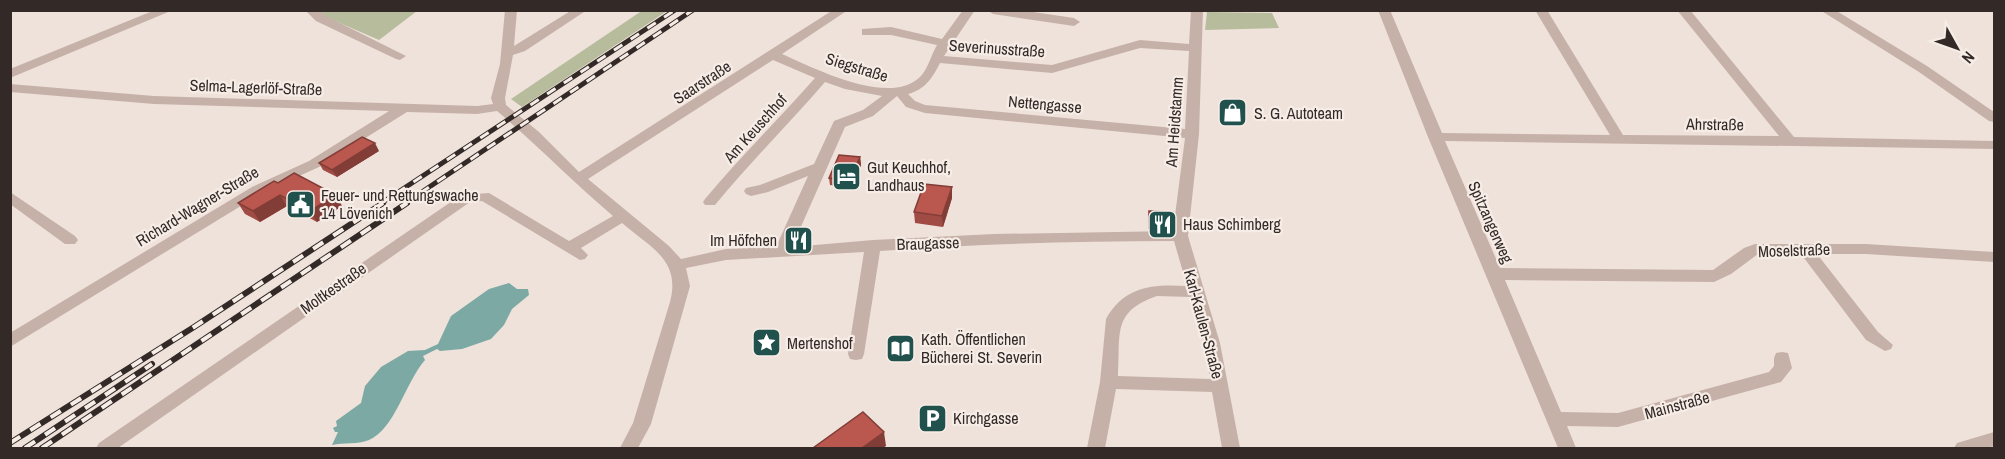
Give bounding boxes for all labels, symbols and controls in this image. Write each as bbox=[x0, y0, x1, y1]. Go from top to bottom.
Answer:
north arrow bbox=[1927, 18, 1987, 78]
street label: Severinusstraße bbox=[948, 34, 1046, 62]
street label: Siegstraße bbox=[823, 47, 891, 87]
text: N bbox=[1957, 47, 1980, 68]
street label: Saarstraße bbox=[669, 55, 735, 109]
street label: Selma-Lagerlöf-Straße bbox=[189, 74, 323, 100]
street label: Am Heidstamm bbox=[1160, 76, 1188, 169]
street label: Am Keuschhof bbox=[718, 89, 792, 168]
street label: Nettengasse bbox=[1007, 90, 1083, 118]
shop icon: S. G. Autoteam bbox=[1217, 97, 1249, 129]
place label: S. G. Autoteam bbox=[1254, 102, 1343, 124]
street label: Ahrstraße bbox=[1685, 112, 1744, 136]
place label: Gut Keuchhof, Landhaus bbox=[867, 156, 951, 196]
hotel icon: Gut Keuchhof, Landhaus bbox=[830, 160, 862, 192]
street label: Richard-Wagner-Straße bbox=[132, 161, 262, 251]
street label: Spitzangerweg bbox=[1463, 178, 1519, 267]
place label: Feuer- und Rettungswache 14 Lövenich bbox=[321, 184, 479, 224]
public building icon: Feuer- und Rettungswache 14 Lövenich bbox=[284, 188, 316, 220]
restaurant icon: Haus Schimberg bbox=[1146, 208, 1178, 240]
place label: Haus Schimberg bbox=[1183, 213, 1281, 235]
restaurant icon: Im Höfchen bbox=[782, 224, 814, 256]
place label: Im Höfchen bbox=[710, 229, 777, 251]
street label: Braugasse bbox=[896, 231, 960, 255]
street label: Moselstraße bbox=[1758, 238, 1830, 262]
street label: Moltkestraße bbox=[296, 257, 370, 319]
street label: Karl-Kaulen-Straße bbox=[1179, 267, 1229, 381]
place icon: Mertenshof bbox=[750, 327, 782, 359]
place label: Kath. Öffentlichen Bücherei St. Severin bbox=[921, 328, 1042, 368]
place label: Mertenshof bbox=[787, 332, 853, 354]
library icon: Kath. Öffentlichen Bücherei St. Severin bbox=[884, 332, 916, 364]
street label: Mainstraße bbox=[1642, 386, 1712, 424]
parking icon: Kirchgasse bbox=[916, 402, 948, 434]
place label: Kirchgasse bbox=[953, 407, 1019, 429]

